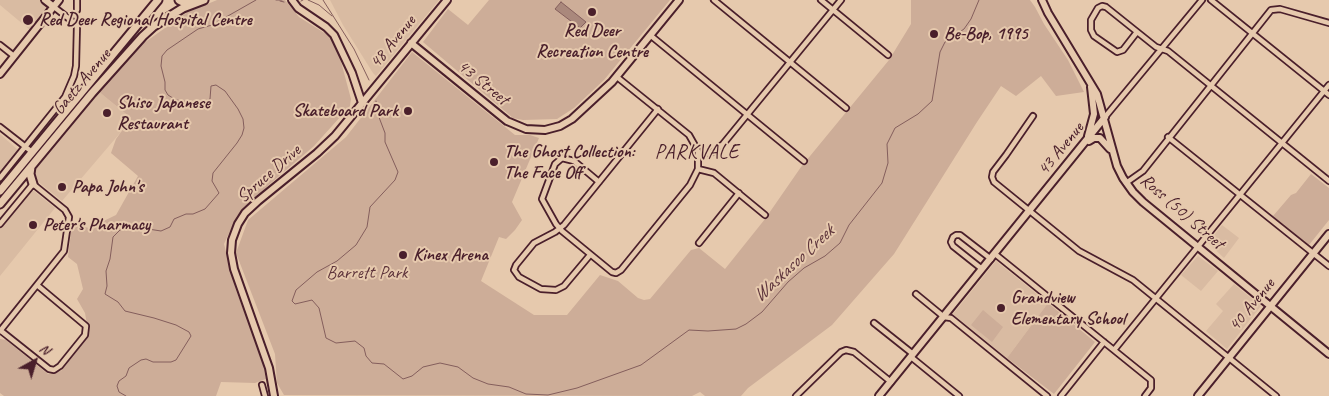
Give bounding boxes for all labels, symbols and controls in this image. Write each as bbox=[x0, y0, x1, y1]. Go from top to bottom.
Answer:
marker: Red Deer Recreation Centre bbox=[586, 6, 598, 18]
place label: Red Deer Regional Hospital Centre bbox=[39, 9, 252, 31]
street label: 48 Avenue bbox=[365, 11, 421, 73]
marker: Red Deer Regional Hospital Centre bbox=[21, 13, 35, 27]
place label: Red Deer Recreation Centre bbox=[536, 20, 648, 62]
place label: Be-Bop, 1995 bbox=[944, 23, 1028, 45]
marker: Be-Bop, 1995 bbox=[928, 28, 940, 40]
street label: Gaetz Avenue bbox=[48, 44, 116, 120]
street label: 43 Street bbox=[453, 56, 513, 110]
place label: Shiso Japanese Restaurant bbox=[117, 92, 210, 134]
place label: Skateboard Park bbox=[293, 100, 398, 122]
marker: Skateboard Park bbox=[402, 105, 414, 117]
marker: Shiso Japanese Restaurant bbox=[101, 107, 113, 119]
street label: 43 Avenue bbox=[1033, 118, 1089, 180]
street label: Spruce Drive bbox=[233, 140, 305, 208]
place label: The Ghost Collection: The Face Off bbox=[504, 141, 634, 183]
district label: PARKVALE bbox=[654, 141, 740, 165]
marker: The Ghost Collection: The Face Off bbox=[488, 156, 500, 168]
street label: Ross (50) Street bbox=[1136, 170, 1228, 254]
place label: Papa John's bbox=[72, 176, 143, 198]
marker: Papa John's bbox=[56, 181, 68, 193]
place label: Peter's Pharmacy bbox=[43, 214, 150, 236]
marker: Peter's Pharmacy bbox=[27, 219, 39, 231]
water label: Waskasoo Creek bbox=[749, 221, 839, 307]
place label: Kinex Arena bbox=[413, 244, 488, 266]
marker: Kinex Arena bbox=[397, 249, 409, 261]
park label: Barrett Park bbox=[327, 262, 407, 284]
street label: 40 Avenue bbox=[1224, 274, 1280, 336]
place label: Grandview Elementary School bbox=[1011, 287, 1125, 330]
marker: Grandview Elementary School bbox=[995, 302, 1007, 314]
north arrow bbox=[10, 336, 60, 386]
text: N bbox=[36, 340, 53, 358]

